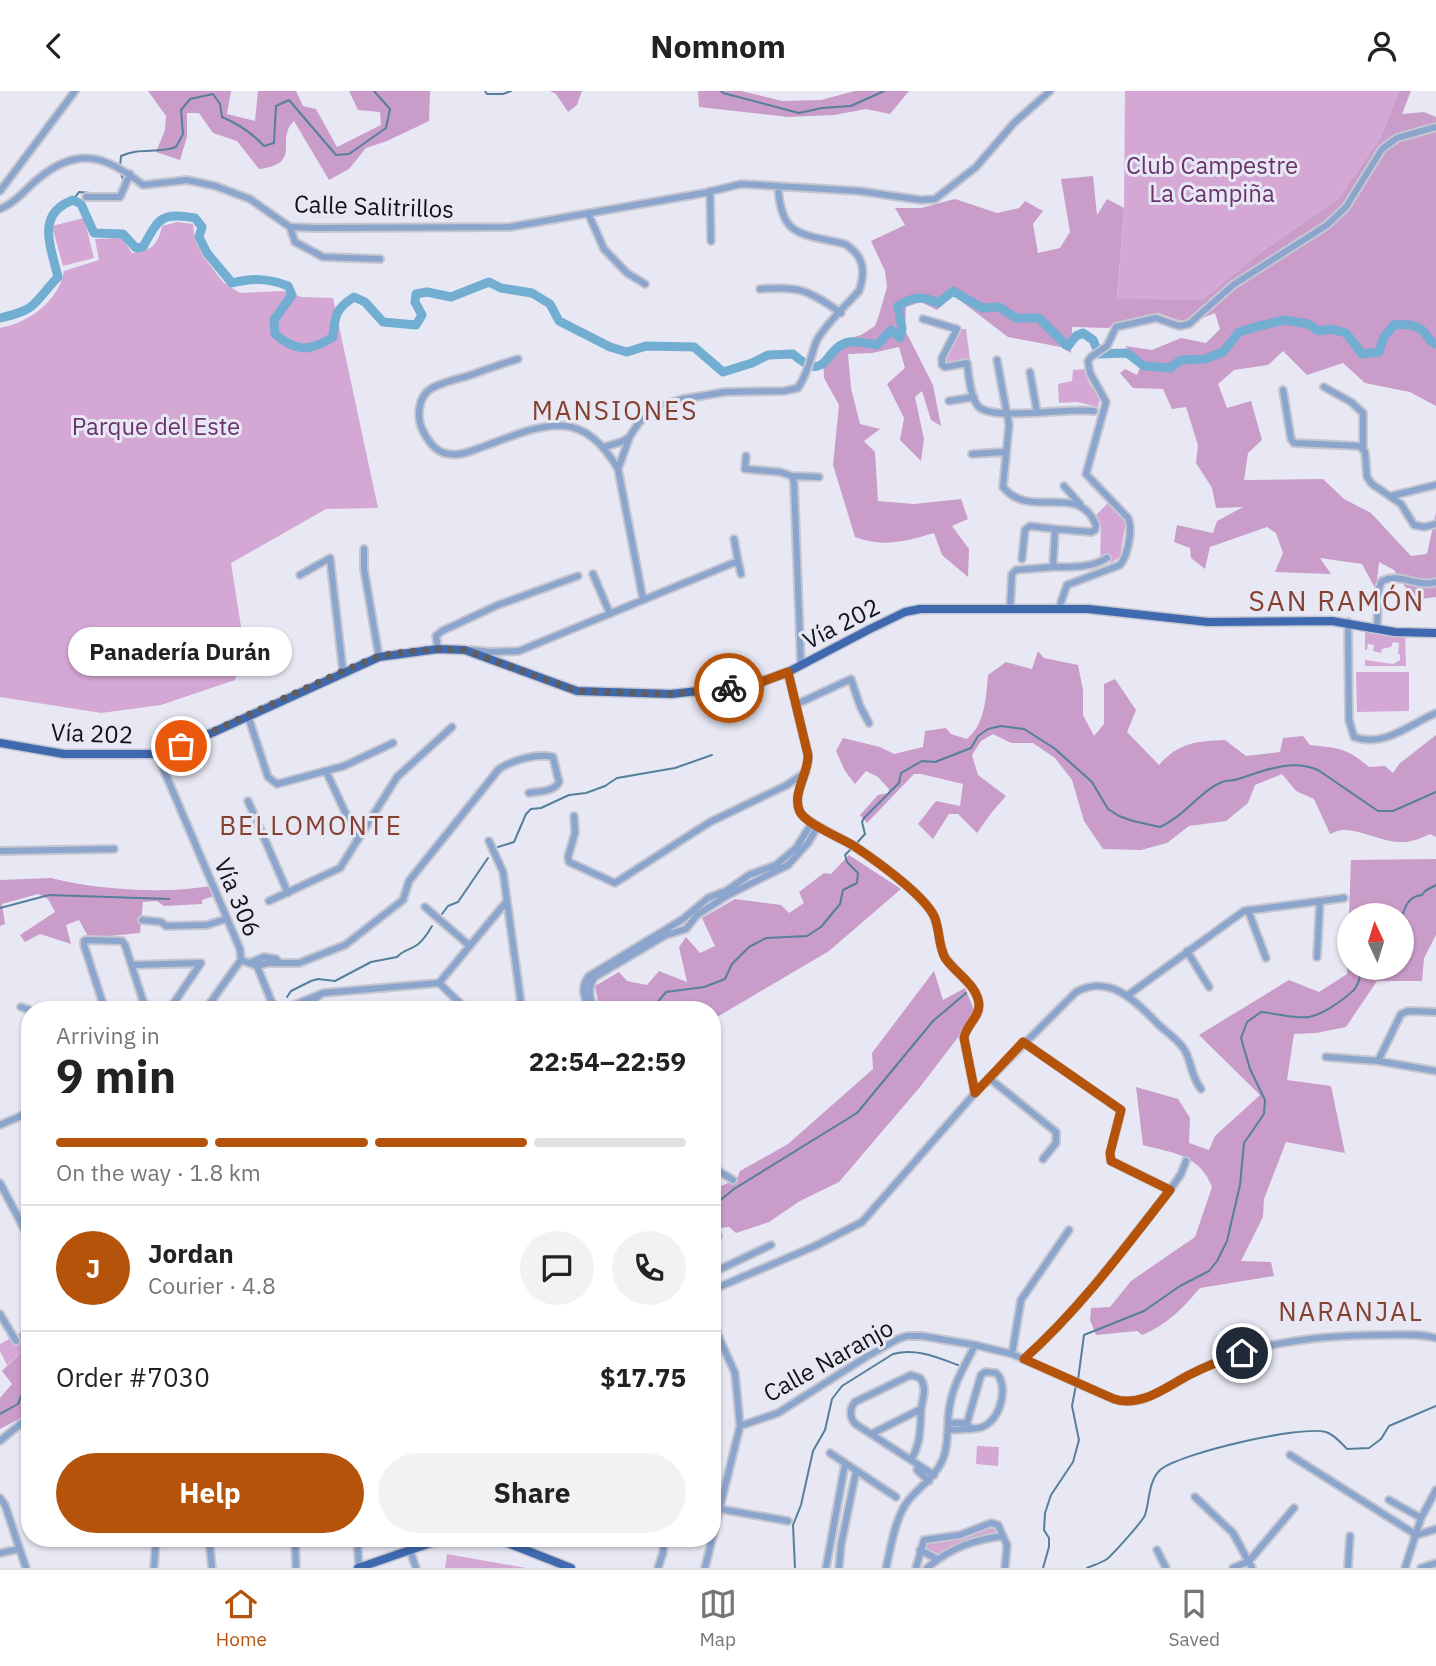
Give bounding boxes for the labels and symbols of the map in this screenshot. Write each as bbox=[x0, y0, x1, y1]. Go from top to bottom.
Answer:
park label: Club Campestre La Campiña bbox=[1126, 149, 1298, 209]
street label: Calle Salitrillos bbox=[293, 187, 455, 225]
district label: MANSIONES bbox=[532, 393, 698, 427]
park label: Parque del Este bbox=[72, 410, 240, 442]
district label: SAN RAMÓN bbox=[1249, 582, 1425, 619]
street label: Vía 202 bbox=[797, 590, 885, 656]
callout: Panadería Durán bbox=[69, 627, 293, 676]
courier bbox=[694, 653, 764, 723]
street label: Vía 202 bbox=[50, 716, 134, 750]
pin bbox=[151, 716, 211, 776]
district label: BELLOMONTE bbox=[219, 808, 403, 842]
street label: Vía 306 bbox=[207, 853, 269, 941]
north arrow bbox=[1337, 903, 1414, 980]
district label: NARANJAL bbox=[1278, 1294, 1424, 1328]
street label: Calle Naranjo bbox=[757, 1311, 899, 1409]
pin bbox=[1212, 1323, 1272, 1383]

